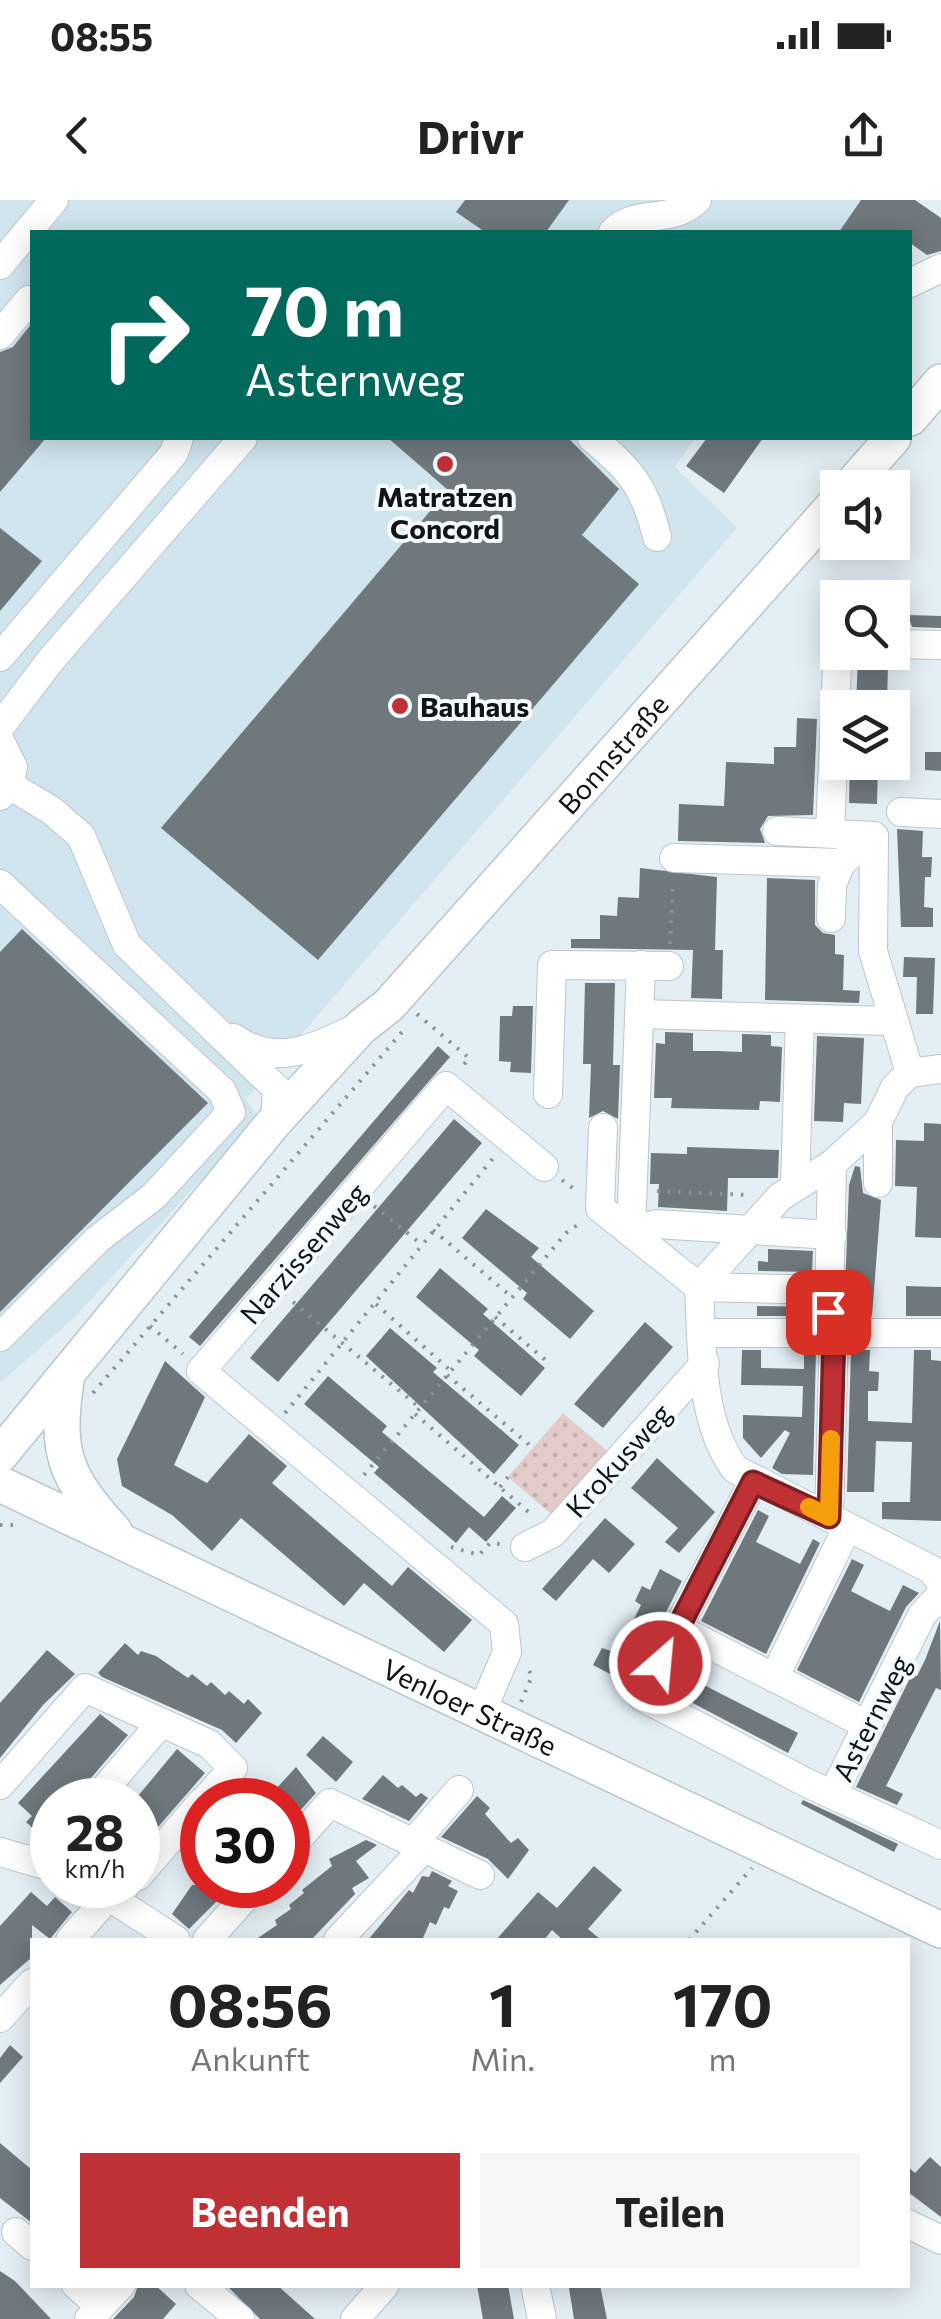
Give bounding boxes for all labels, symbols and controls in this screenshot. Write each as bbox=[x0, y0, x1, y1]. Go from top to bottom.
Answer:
text: 08:55 bbox=[50, 12, 153, 59]
icon: back bbox=[50, 108, 105, 163]
text: Drivr bbox=[417, 108, 524, 163]
icon: share bbox=[836, 108, 891, 163]
text: 70 m bbox=[245, 265, 404, 350]
icon: right bbox=[80, 270, 210, 400]
text: Asternweg bbox=[245, 350, 465, 405]
marker: Matratzen Concord bbox=[434, 453, 456, 475]
map controls bbox=[820, 470, 910, 780]
button: sound bbox=[820, 470, 910, 560]
place label: Matratzen Concord bbox=[377, 479, 513, 545]
button: search bbox=[820, 580, 910, 670]
street label: Bonnstraße bbox=[551, 687, 675, 821]
place label: Bauhaus bbox=[420, 689, 529, 723]
button: layers bbox=[820, 690, 910, 780]
marker: Bauhaus bbox=[389, 695, 411, 717]
street label: Narzissenweg bbox=[232, 1175, 374, 1331]
pin bbox=[786, 1270, 871, 1355]
icon: arrive bbox=[801, 1285, 856, 1340]
street label: Krokusweg bbox=[558, 1396, 678, 1524]
position arrow bbox=[608, 1611, 712, 1715]
street label: Asternweg bbox=[825, 1649, 917, 1787]
street label: Venloer Straße bbox=[378, 1651, 562, 1762]
speed limit sign: 30 bbox=[180, 1778, 310, 1908]
text: 28 bbox=[65, 1800, 125, 1861]
text: km/h bbox=[65, 1853, 125, 1883]
text: 08:56 bbox=[168, 1966, 333, 2039]
text: 1 bbox=[489, 1966, 516, 2039]
text: 170 bbox=[673, 1966, 772, 2039]
text: Ankunft bbox=[190, 2038, 310, 2078]
text: Min. bbox=[470, 2038, 535, 2078]
text: m bbox=[709, 2038, 736, 2078]
button: Beenden bbox=[80, 2153, 460, 2268]
button: Teilen bbox=[480, 2153, 860, 2268]

